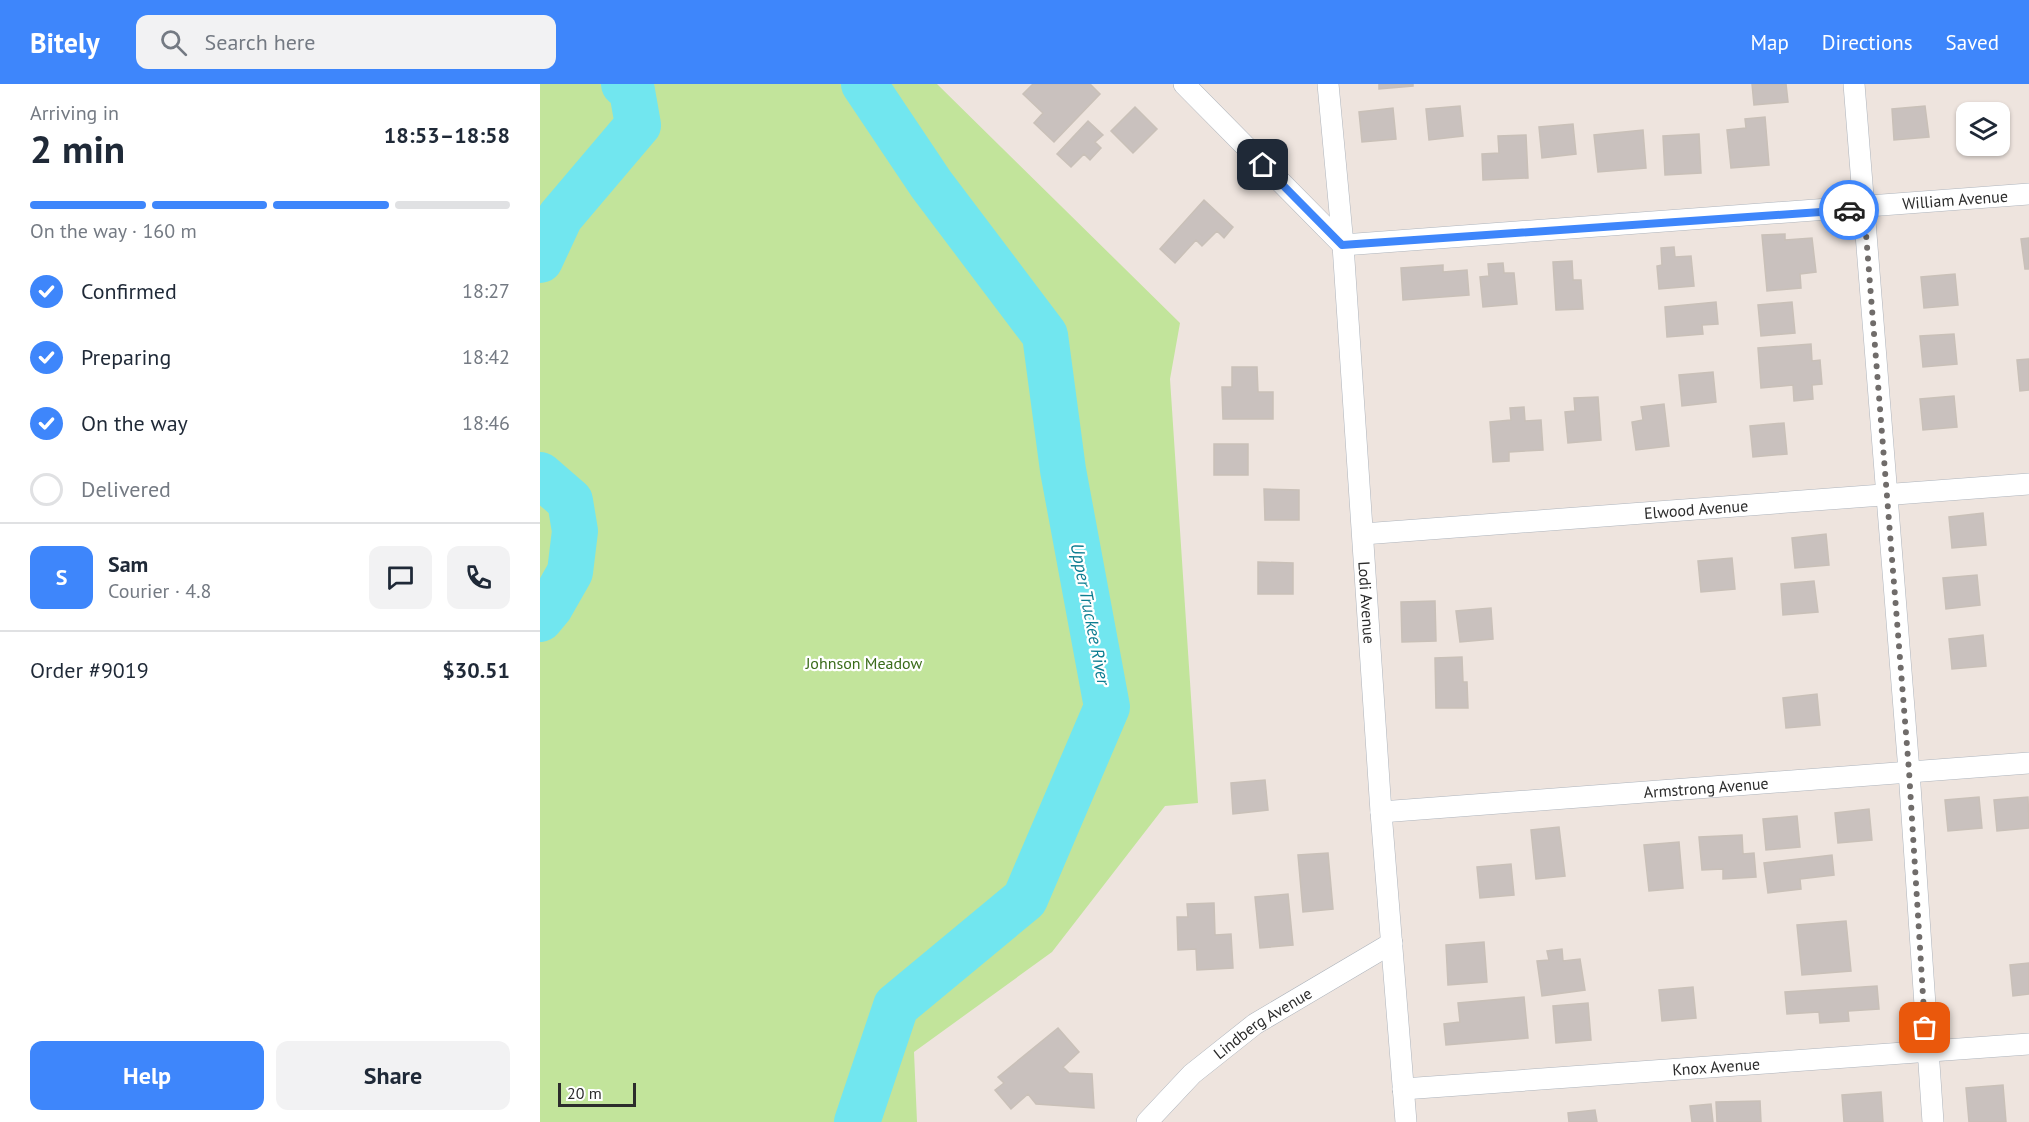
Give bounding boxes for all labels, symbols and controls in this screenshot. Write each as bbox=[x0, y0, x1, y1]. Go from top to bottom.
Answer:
search box bbox=[136, 15, 556, 69]
text: Bitely bbox=[30, 24, 100, 61]
icon: search bbox=[157, 26, 190, 59]
text: Search here bbox=[205, 28, 316, 56]
text: Map bbox=[1750, 29, 1789, 56]
text: Directions bbox=[1822, 29, 1913, 56]
text: Saved bbox=[1946, 29, 1999, 56]
text: Arriving in bbox=[30, 100, 119, 126]
map controls bbox=[1956, 102, 2010, 156]
button: layers bbox=[1956, 102, 2010, 156]
text: 18:53–18:58 bbox=[384, 121, 510, 149]
text: 2 min bbox=[30, 123, 125, 174]
pin bbox=[1237, 139, 1288, 190]
icon: home bbox=[1246, 148, 1279, 181]
courier bbox=[1819, 180, 1879, 240]
street label: William Avenue bbox=[1901, 186, 2009, 213]
icon: car bbox=[1833, 194, 1866, 227]
text: On the way · 160 m bbox=[30, 218, 197, 244]
icon: check bbox=[30, 275, 63, 308]
text: Confirmed bbox=[81, 277, 177, 305]
text: 18:27 bbox=[462, 278, 510, 304]
icon: check bbox=[30, 341, 63, 374]
text: Preparing bbox=[81, 343, 171, 371]
text: 18:42 bbox=[462, 344, 510, 370]
icon: check bbox=[30, 407, 63, 440]
text: On the way bbox=[81, 409, 188, 437]
text: 18:46 bbox=[462, 410, 510, 436]
text: Delivered bbox=[81, 475, 171, 503]
street label: Elwood Avenue bbox=[1643, 495, 1749, 523]
water label: Upper Truckee River bbox=[1065, 541, 1116, 688]
button: chat bbox=[369, 546, 432, 609]
button: phone bbox=[447, 546, 510, 609]
text: Sam bbox=[108, 550, 148, 578]
street label: Lodi Avenue bbox=[1354, 561, 1380, 644]
text: S bbox=[56, 563, 67, 591]
text: Courier · 4.8 bbox=[108, 578, 211, 604]
park label: Johnson Meadow bbox=[805, 653, 923, 673]
text: Order #9019 bbox=[30, 656, 149, 684]
text: $30.51 bbox=[442, 656, 510, 684]
street label: Armstrong Avenue bbox=[1643, 773, 1769, 802]
street label: Lindberg Avenue bbox=[1209, 983, 1315, 1063]
pin bbox=[1899, 1002, 1950, 1053]
icon: bag bbox=[1908, 1011, 1941, 1044]
button: Help bbox=[30, 1041, 264, 1110]
button: Share bbox=[276, 1041, 510, 1110]
street label: Knox Avenue bbox=[1672, 1053, 1761, 1080]
scale bar bbox=[558, 1080, 636, 1108]
text: 20 m bbox=[567, 1083, 602, 1103]

